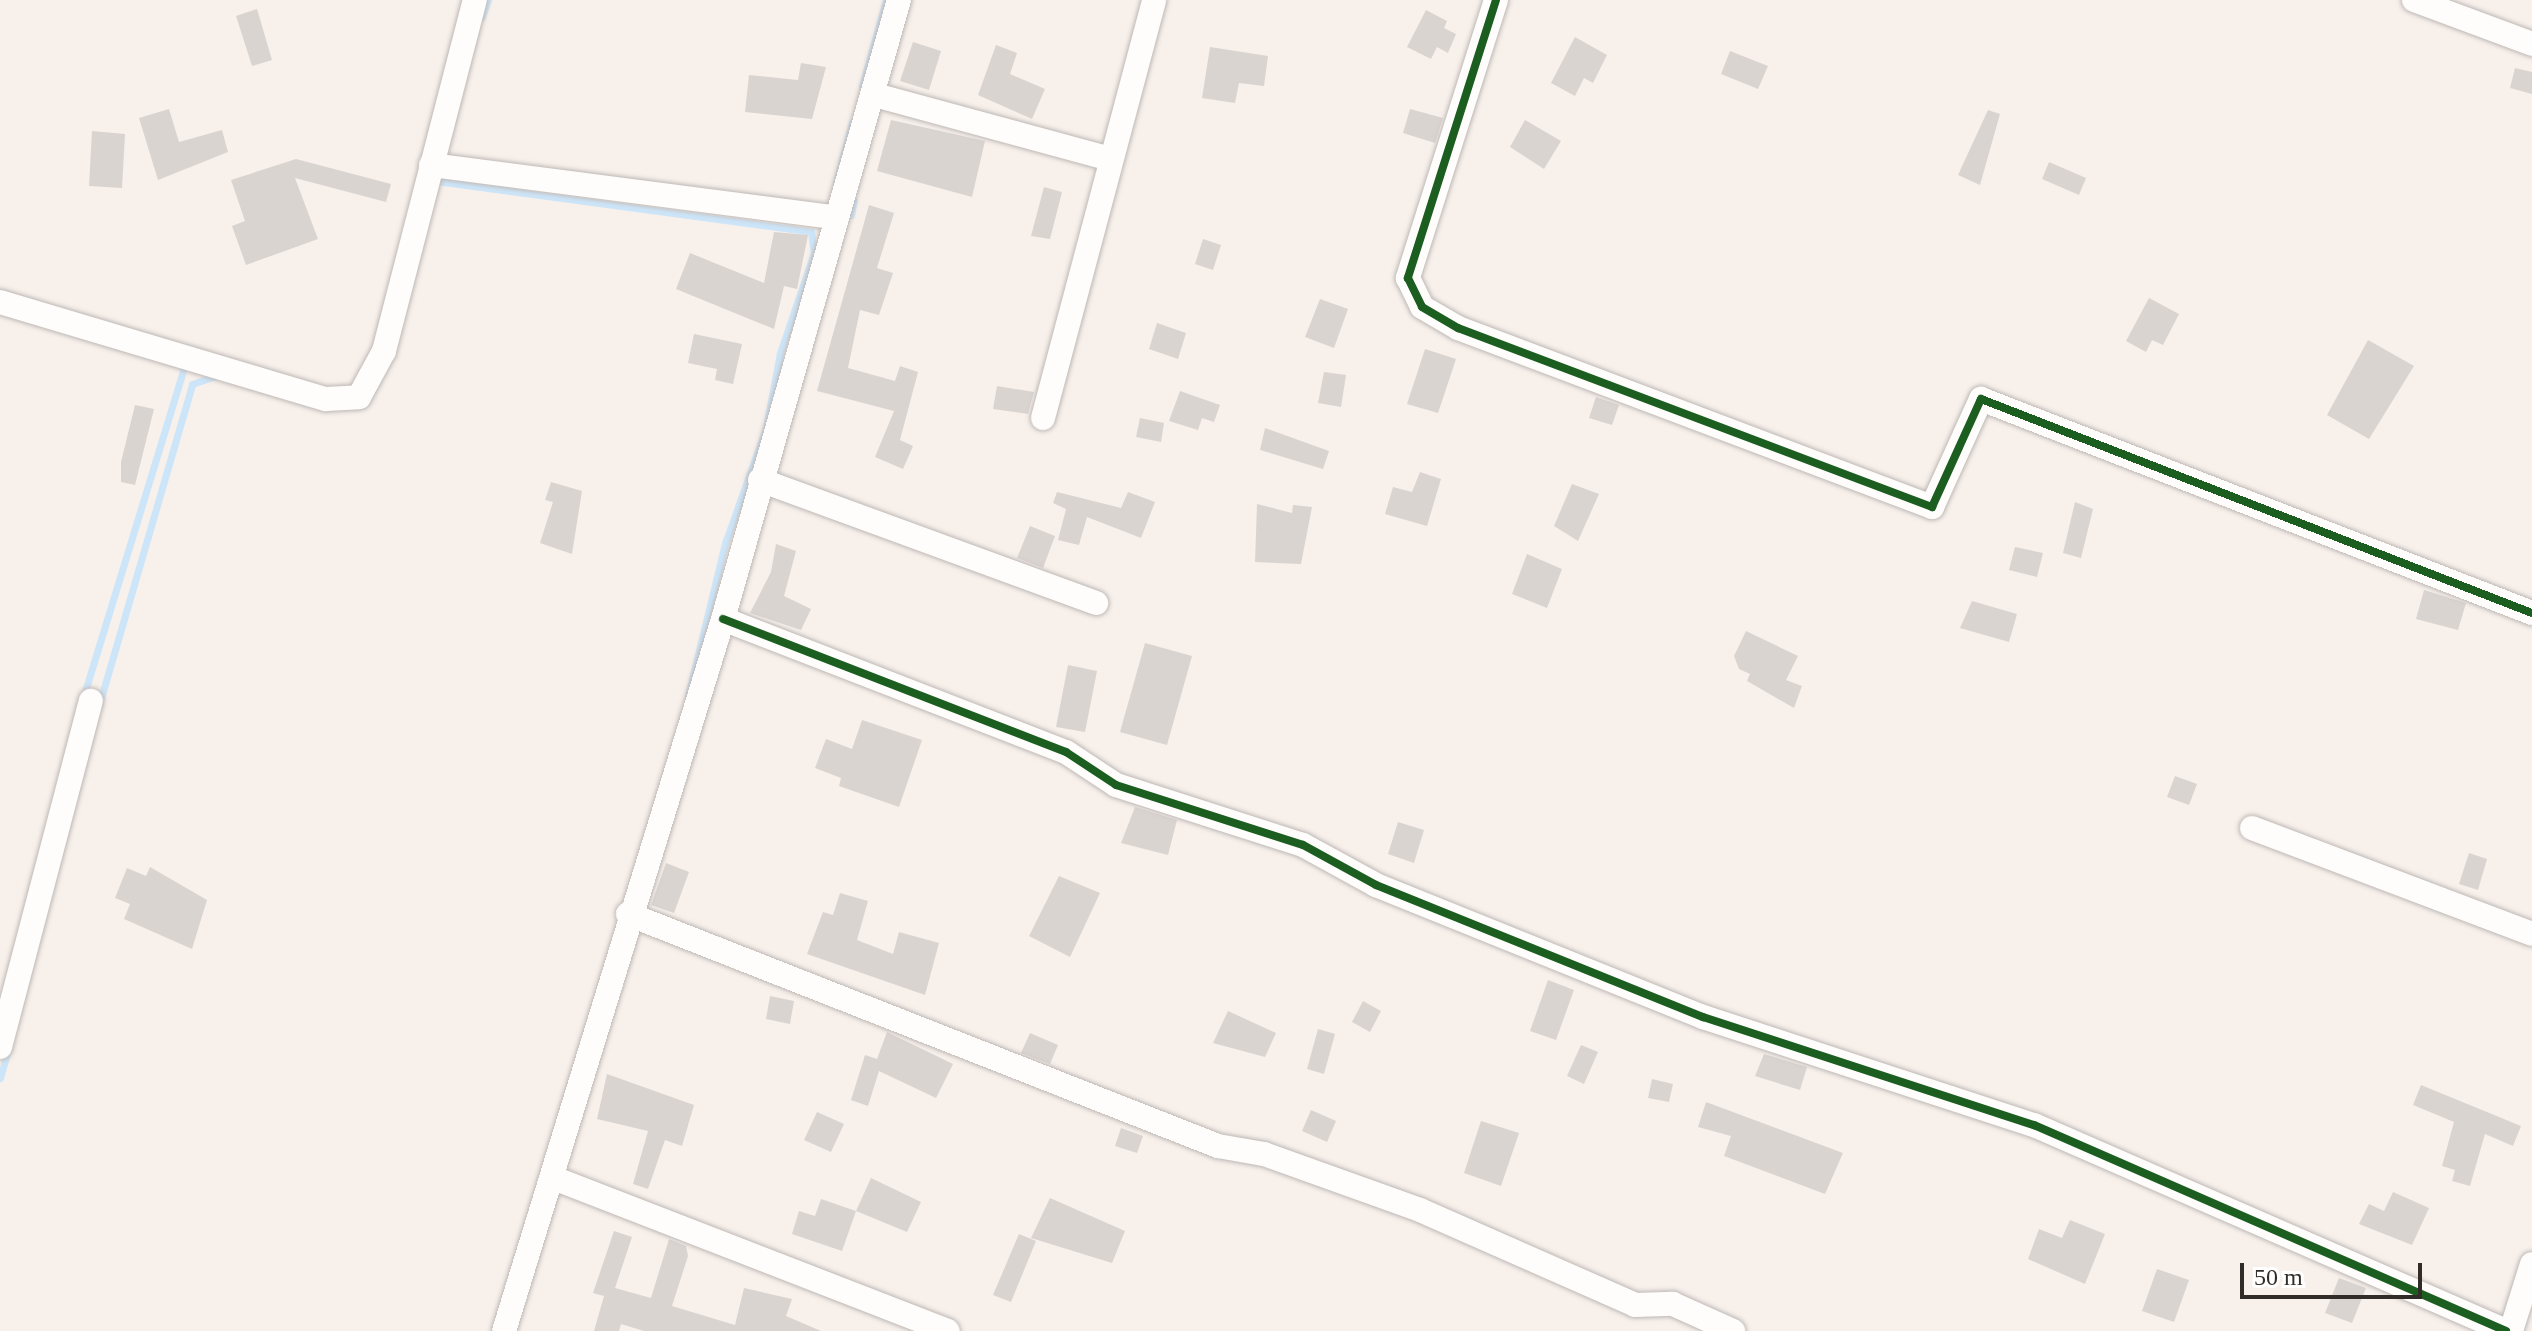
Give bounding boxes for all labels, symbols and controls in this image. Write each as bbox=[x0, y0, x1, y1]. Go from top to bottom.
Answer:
scale bar bbox=[2244, 1247, 2426, 1297]
text: 50 m bbox=[2254, 1264, 2303, 1290]

